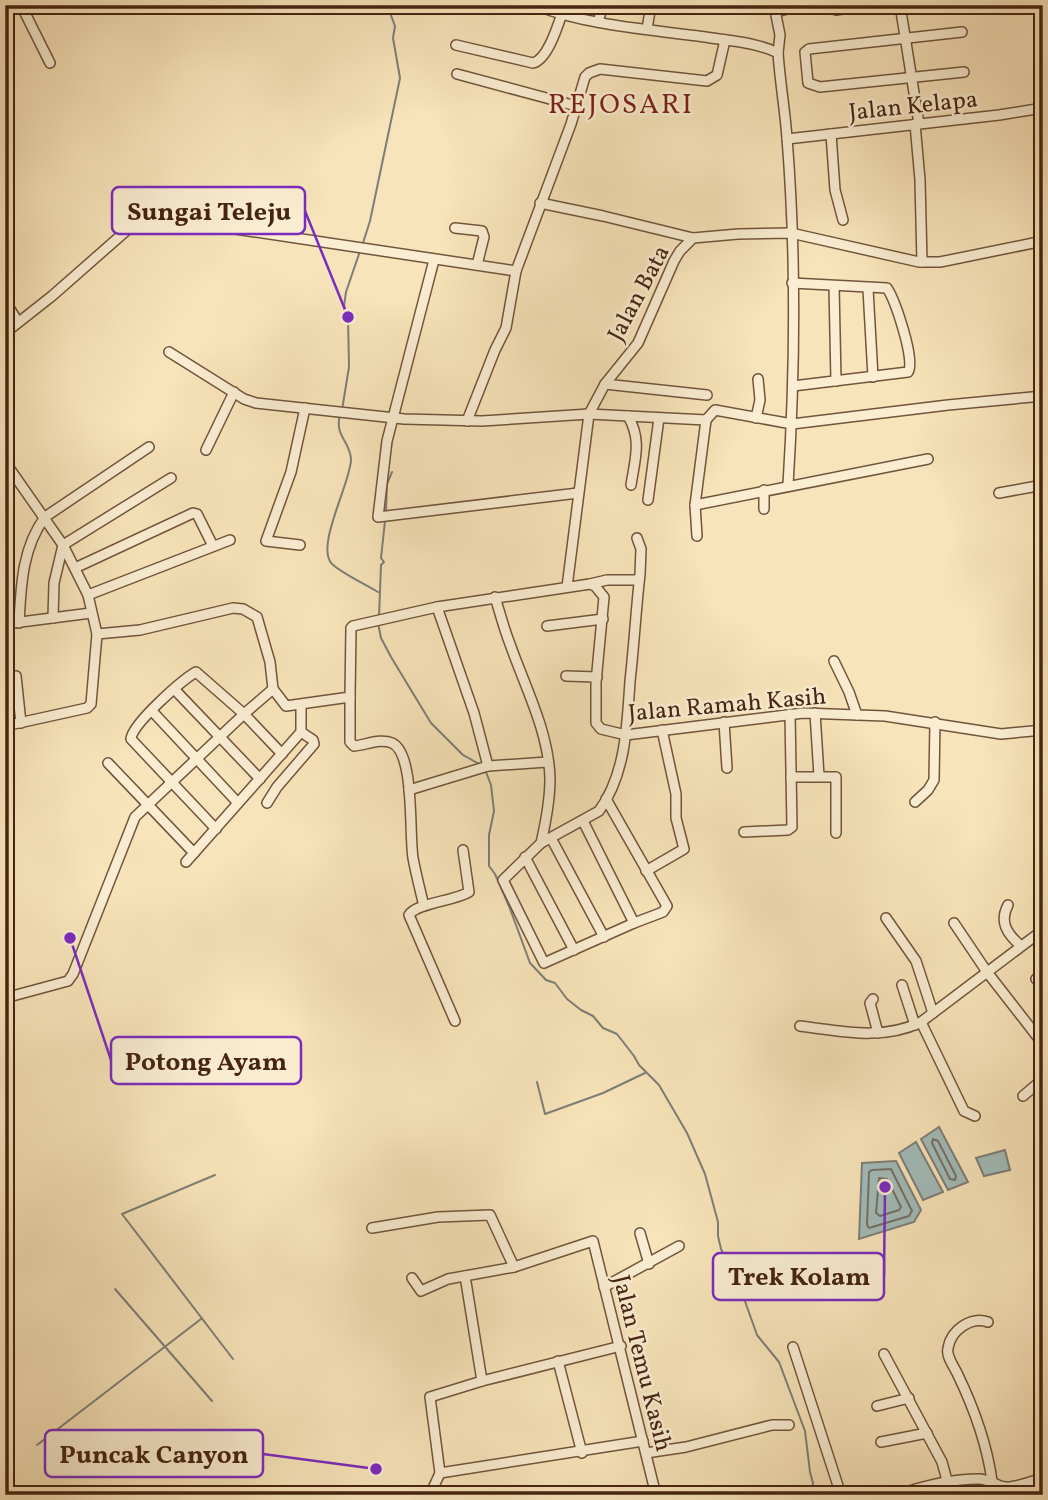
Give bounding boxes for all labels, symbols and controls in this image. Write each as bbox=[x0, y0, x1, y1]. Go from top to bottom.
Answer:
street label: Jalan Kelapa bbox=[847, 83, 979, 131]
district label: REJOSARI bbox=[548, 86, 694, 125]
callout: Sungai Teleju bbox=[112, 187, 305, 234]
text: Sungai Teleju bbox=[127, 195, 291, 231]
street label: Jalan Bata bbox=[600, 240, 679, 348]
street label: Jalan Ramah Kasih bbox=[627, 680, 828, 732]
callout: Potong Ayam bbox=[111, 1037, 301, 1084]
text: Potong Ayam bbox=[125, 1045, 287, 1081]
callout: Trek Kolam bbox=[713, 1253, 884, 1300]
text: Trek Kolam bbox=[728, 1260, 870, 1296]
street label: Jalan Temu Kasih bbox=[603, 1272, 679, 1455]
callout: Puncak Canyon bbox=[45, 1430, 263, 1477]
text: Puncak Canyon bbox=[59, 1438, 249, 1474]

